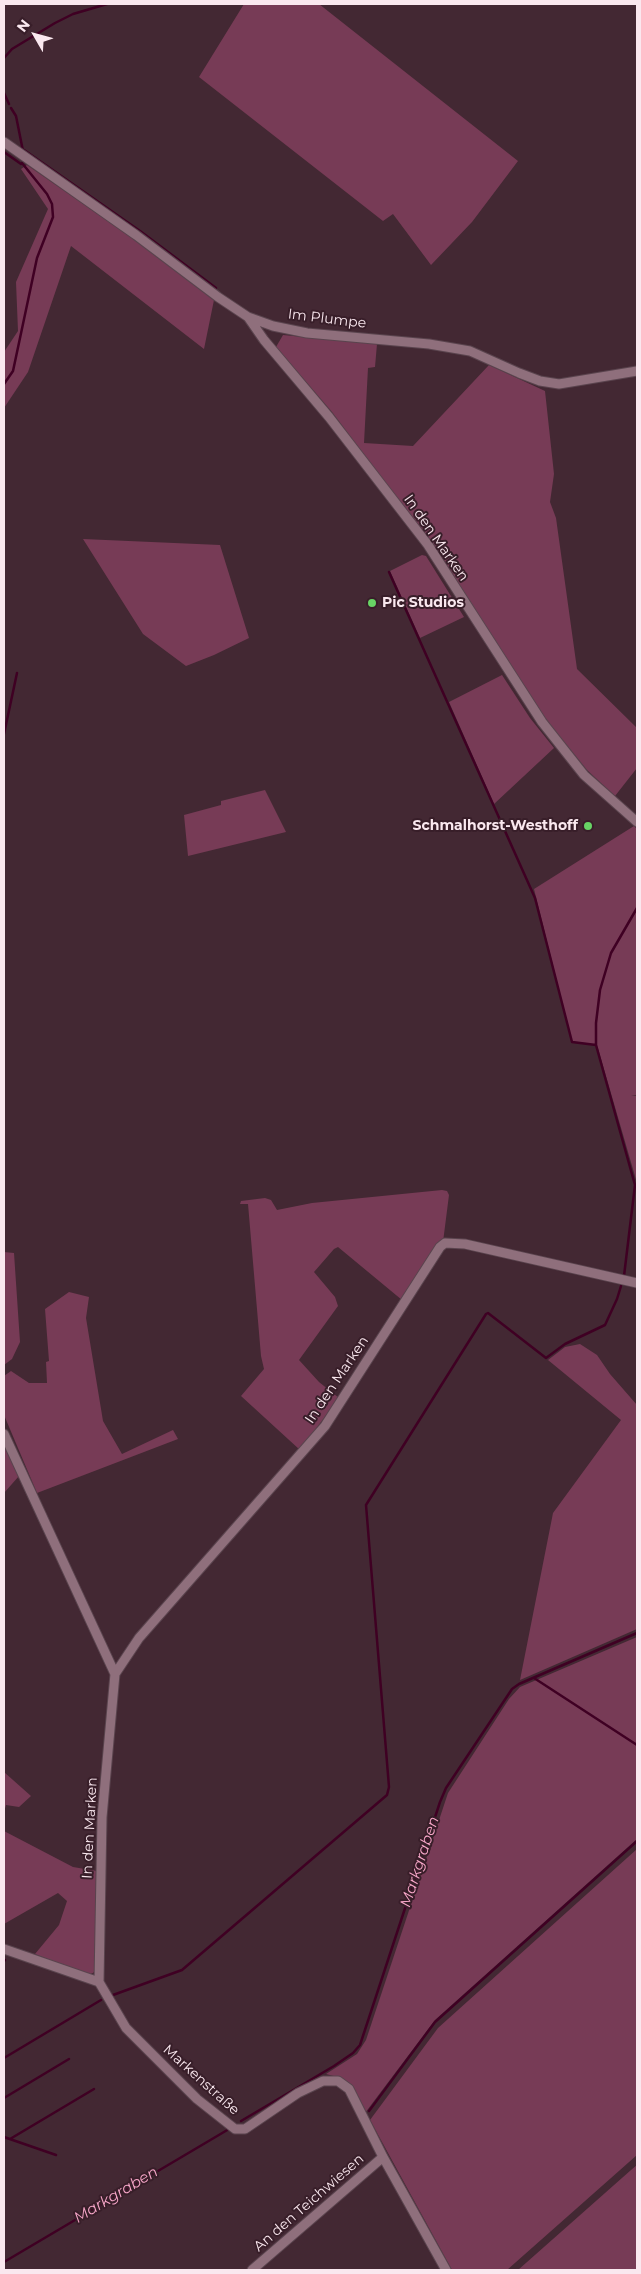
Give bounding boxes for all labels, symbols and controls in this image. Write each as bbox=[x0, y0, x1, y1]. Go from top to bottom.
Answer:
north arrow bbox=[10, 10, 60, 60]
text: N bbox=[13, 16, 34, 36]
street label: Im Plumpe bbox=[287, 306, 367, 332]
street label: In den Marken bbox=[400, 492, 472, 584]
place label: Pic Studios bbox=[382, 595, 464, 611]
marker: Pic Studios bbox=[366, 597, 378, 609]
place label: Schmalhorst-Westhoff bbox=[413, 818, 578, 834]
marker: Schmalhorst-Westhoff bbox=[582, 820, 594, 832]
street label: In den Marken bbox=[302, 1333, 372, 1427]
street label: In den Marken bbox=[79, 1777, 101, 1879]
water label: Markgraben bbox=[397, 1814, 443, 1910]
street label: Markenstraße bbox=[159, 2041, 243, 2119]
street label: An den Teichwiesen bbox=[251, 2151, 367, 2255]
water label: Markgraben bbox=[71, 2163, 161, 2227]

